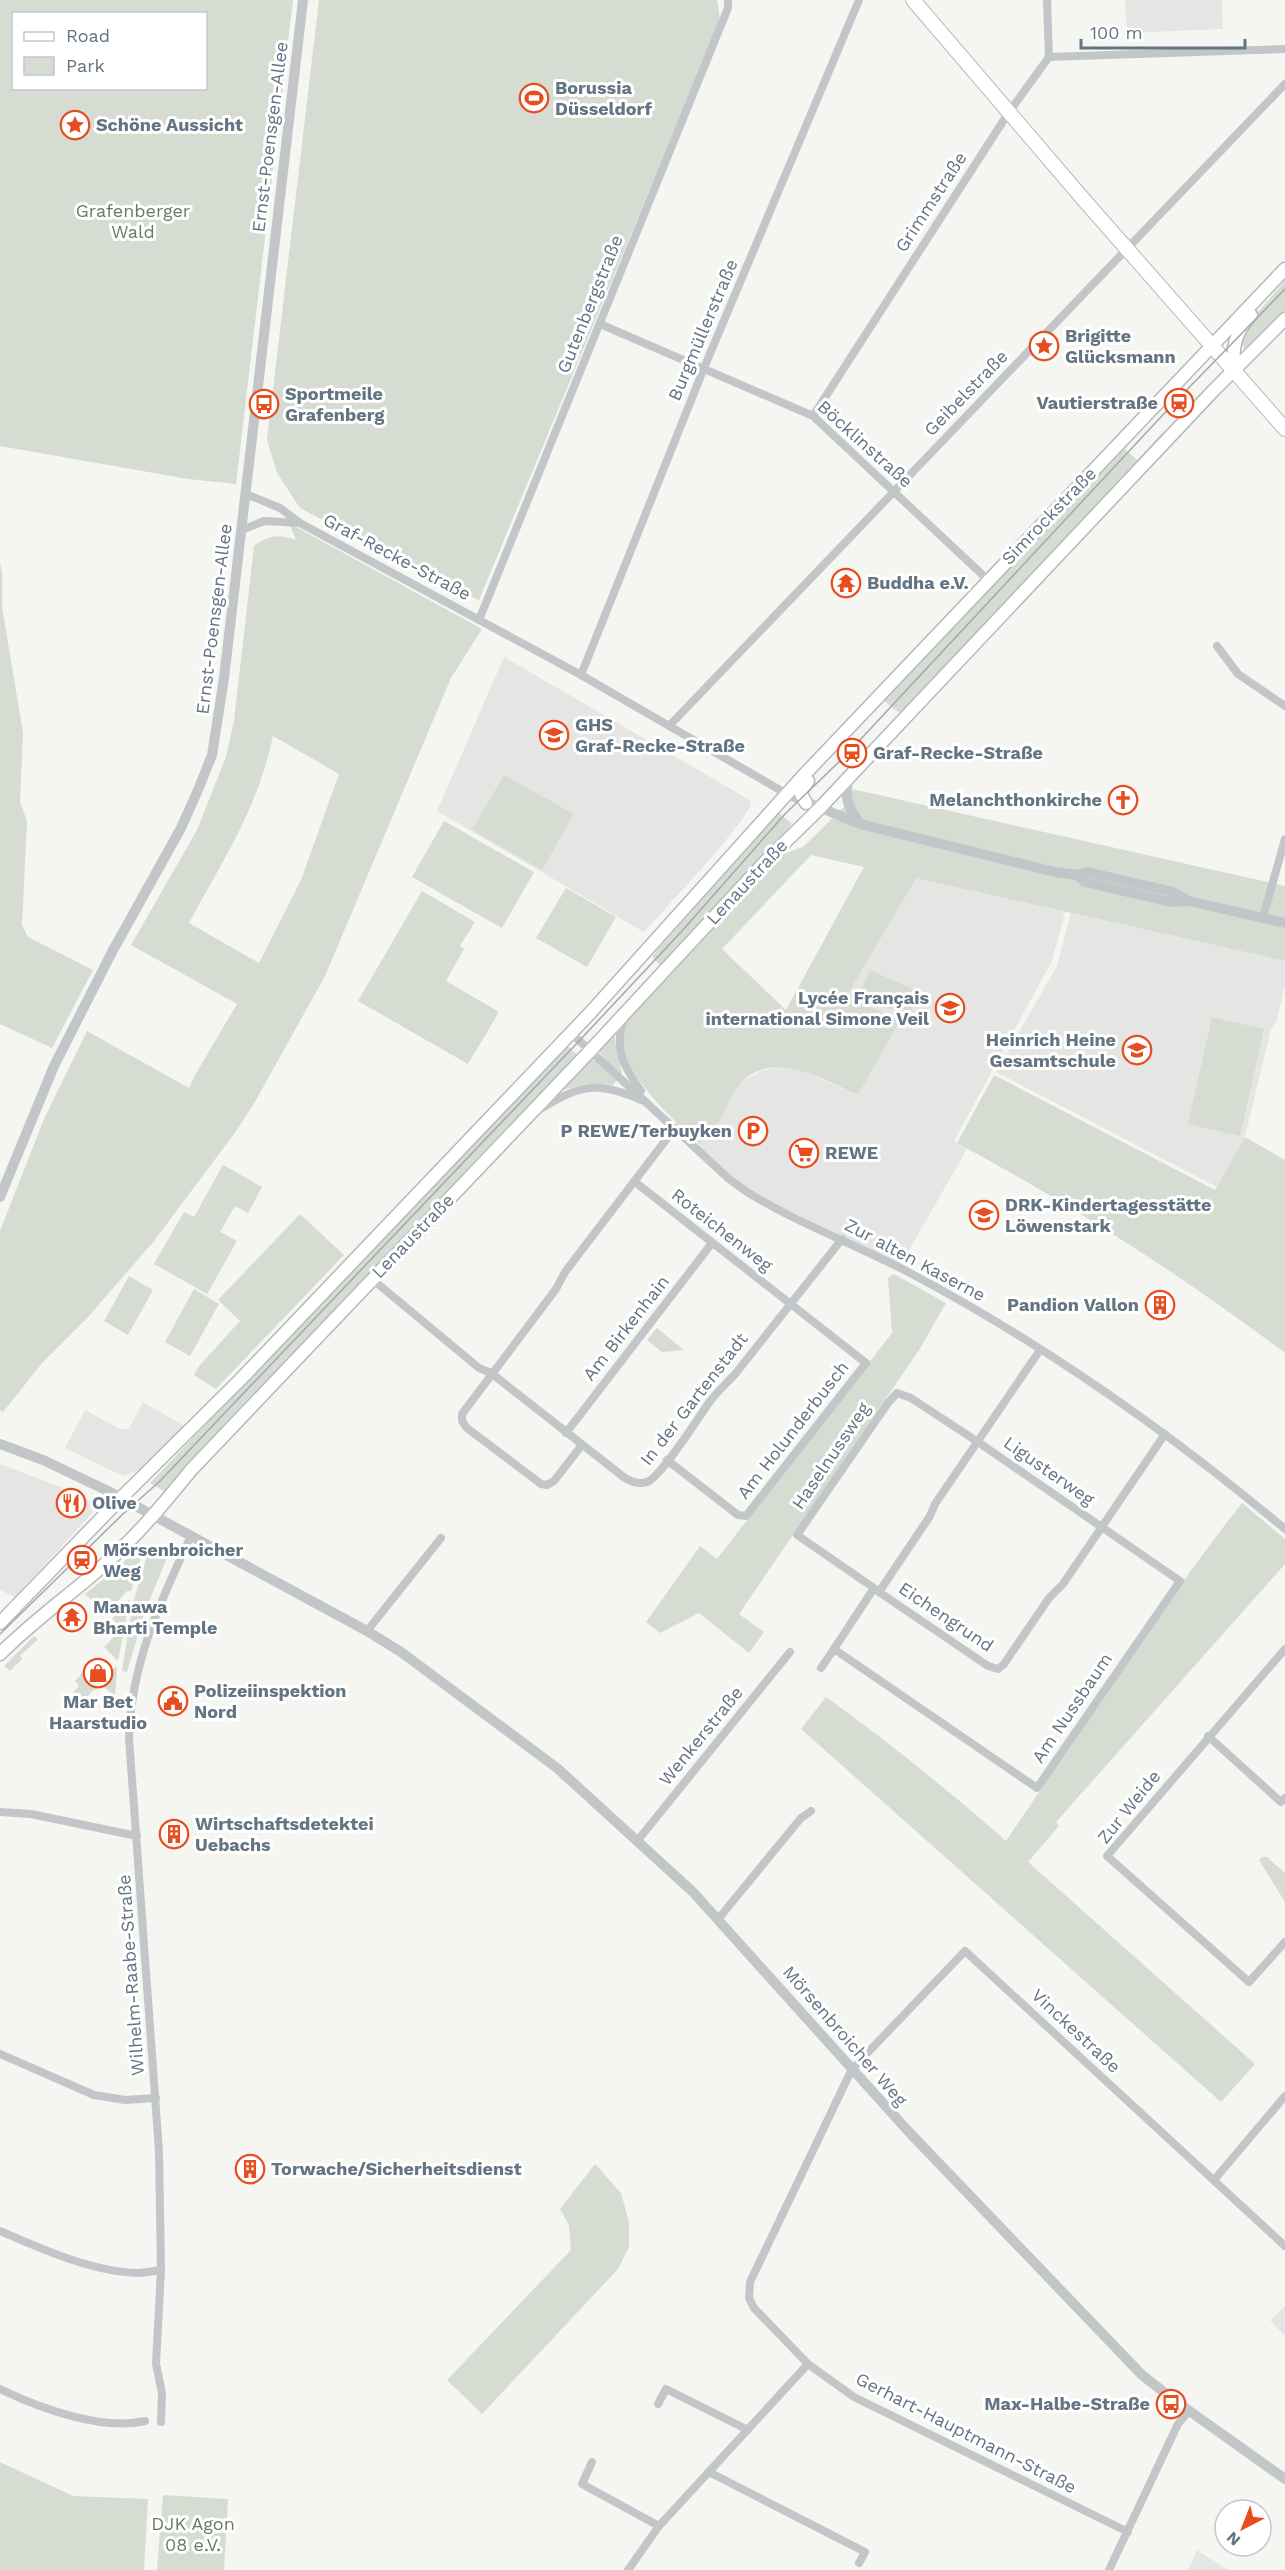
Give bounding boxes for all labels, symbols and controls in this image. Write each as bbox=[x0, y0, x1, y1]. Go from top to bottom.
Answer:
legend bbox=[12, 12, 207, 90]
scale bar bbox=[1081, 12, 1244, 50]
text: 100 m bbox=[1090, 22, 1143, 43]
text: Road bbox=[66, 25, 110, 46]
street label: Ernst-Poensgen-Allee bbox=[247, 40, 292, 234]
text: Park bbox=[66, 55, 105, 76]
place label: Borussia Düsseldorf bbox=[555, 77, 652, 119]
sports icon: Borussia Düsseldorf bbox=[518, 82, 550, 114]
place icon: Schöne Aussicht bbox=[59, 109, 91, 141]
place label: Schöne Aussicht bbox=[96, 114, 243, 135]
street label: Grimmstraße bbox=[890, 148, 971, 256]
park label: Grafenberger Wald bbox=[76, 200, 190, 242]
street label: Gutenbergstraße bbox=[552, 232, 627, 376]
street label: Burgmüllerstraße bbox=[663, 256, 742, 404]
place label: Brigitte Glücksmann bbox=[1065, 325, 1176, 367]
place icon: Brigitte Glücksmann bbox=[1028, 330, 1060, 362]
street label: Geibelstraße bbox=[919, 345, 1012, 440]
place label: Sportmeile Grafenberg bbox=[285, 383, 385, 425]
station icon: Vautierstraße bbox=[1163, 387, 1195, 419]
bus stop icon: Sportmeile Grafenberg bbox=[248, 388, 280, 420]
place label: Vautierstraße bbox=[1037, 392, 1158, 413]
street label: Böcklinstraße bbox=[814, 396, 917, 492]
street label: Simrockstraße bbox=[997, 463, 1100, 569]
street label: Graf-Recke-Straße bbox=[320, 509, 475, 604]
street label: Ernst-Poensgen-Allee bbox=[191, 522, 236, 716]
temple icon: Buddha e.V. bbox=[830, 567, 862, 599]
place label: Buddha e.V. bbox=[867, 572, 969, 593]
place label: GHS Graf-Recke-Straße bbox=[575, 714, 745, 756]
school or university icon: GHS Graf-Recke-Straße bbox=[538, 719, 570, 751]
station icon: Graf-Recke-Straße bbox=[836, 737, 868, 769]
place label: Graf-Recke-Straße bbox=[873, 742, 1043, 763]
church icon: Melanchthonkirche bbox=[1107, 784, 1139, 816]
place label: Melanchthonkirche bbox=[929, 789, 1102, 810]
street label: Lenaustraße bbox=[702, 835, 792, 929]
place label: Lycée Français international Simone Veil bbox=[706, 987, 929, 1029]
school or university icon: Lycée Français international Simone Veil bbox=[934, 992, 966, 1024]
place label: Heinrich Heine Gesamtschule bbox=[986, 1029, 1116, 1071]
school or university icon: Heinrich Heine Gesamtschule bbox=[1121, 1034, 1153, 1066]
parking icon: P REWE/Terbuyken bbox=[737, 1115, 769, 1147]
place label: P REWE/Terbuyken bbox=[560, 1120, 732, 1141]
supermarket icon: REWE bbox=[788, 1137, 820, 1169]
place label: REWE bbox=[825, 1142, 878, 1163]
street label: Roteichenweg bbox=[668, 1184, 777, 1276]
street label: Lenaustraße bbox=[367, 1189, 458, 1282]
place label: DRK-Kindertagesstätte Löwenstark bbox=[1005, 1194, 1211, 1236]
school or university icon: DRK-Kindertagesstätte Löwenstark bbox=[968, 1199, 1000, 1231]
street label: Zur alten Kaserne bbox=[841, 1214, 989, 1305]
street label: Am Birkenhain bbox=[578, 1271, 673, 1384]
building icon: Pandion Vallon bbox=[1144, 1289, 1176, 1321]
place label: Pandion Vallon bbox=[1007, 1294, 1139, 1315]
street label: In der Gartenstadt bbox=[635, 1328, 752, 1469]
street label: Am Holunderbusch bbox=[732, 1357, 853, 1503]
street label: Haselnussweg bbox=[787, 1398, 874, 1513]
street label: Ligusterweg bbox=[1000, 1432, 1099, 1510]
restaurant icon: Olive bbox=[55, 1487, 87, 1519]
place label: Olive bbox=[92, 1492, 137, 1513]
place label: Mörsenbroicher Weg bbox=[103, 1539, 244, 1581]
station icon: Mörsenbroicher Weg bbox=[66, 1544, 98, 1576]
street label: Eichengrund bbox=[895, 1577, 998, 1656]
place label: Manawa Bharti Temple bbox=[93, 1596, 217, 1638]
temple icon: Manawa Bharti Temple bbox=[56, 1601, 88, 1633]
street label: Am Nussbaum bbox=[1027, 1649, 1116, 1767]
shop icon: Mar Bet Haarstudio bbox=[82, 1657, 114, 1689]
place label: Polizeiinspektion Nord bbox=[194, 1680, 346, 1722]
street label: Wenkerstraße bbox=[654, 1682, 747, 1789]
public building icon: Polizeiinspektion Nord bbox=[157, 1685, 189, 1717]
place label: Mar Bet Haarstudio bbox=[49, 1691, 147, 1733]
street label: Zur Weide bbox=[1093, 1766, 1165, 1848]
place label: Wirtschaftsdetektei Uebachs bbox=[195, 1813, 374, 1855]
building icon: Wirtschaftsdetektei Uebachs bbox=[158, 1818, 190, 1850]
street label: Wilhelm-Raabe-Straße bbox=[113, 1874, 148, 2076]
street label: Mörsenbroicher Weg bbox=[779, 1961, 912, 2110]
street label: Vinckestraße bbox=[1028, 1984, 1125, 2077]
building icon: Torwache/Sicherheitsdienst bbox=[234, 2153, 266, 2185]
place label: Torwache/Sicherheitsdienst bbox=[271, 2158, 522, 2179]
street label: Gerhart-Hauptmann-Straße bbox=[852, 2368, 1080, 2497]
bus stop icon: Max-Halbe-Straße bbox=[1155, 2388, 1187, 2420]
place label: Max-Halbe-Straße bbox=[984, 2393, 1150, 2414]
north arrow bbox=[1213, 2498, 1273, 2558]
park label: DJK Agon 08 e.V. bbox=[151, 2513, 235, 2555]
text: N bbox=[1223, 2528, 1244, 2550]

